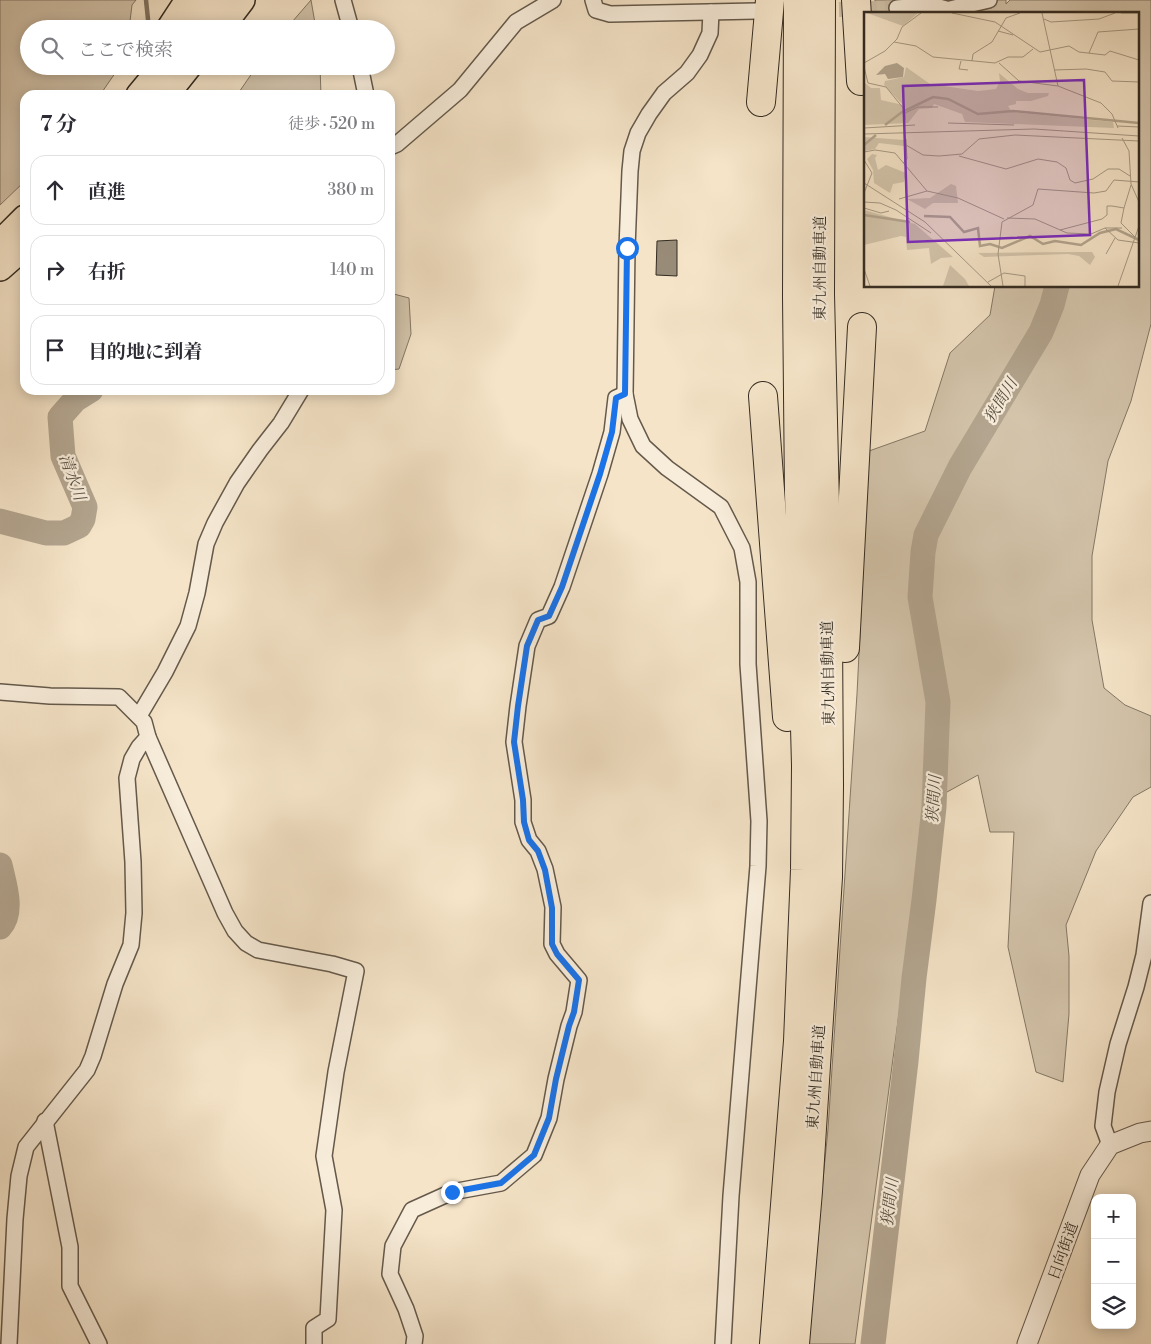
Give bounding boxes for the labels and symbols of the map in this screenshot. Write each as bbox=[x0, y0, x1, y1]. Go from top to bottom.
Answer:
inset map bbox=[864, 12, 1138, 288]
street label: 東九州自動車道 bbox=[811, 215, 830, 321]
route start bbox=[616, 237, 639, 260]
water label: 狭間川 bbox=[980, 373, 1023, 426]
water label: 清水川 bbox=[54, 451, 90, 505]
street label: 東九州自動車道 bbox=[818, 620, 839, 726]
water label: 狭間川 bbox=[922, 772, 946, 824]
street label: 東九州自動車道 bbox=[803, 1024, 830, 1130]
water label: 狭間川 bbox=[877, 1175, 903, 1227]
route end bbox=[441, 1181, 464, 1204]
street label: 日向街道 bbox=[1044, 1220, 1083, 1283]

